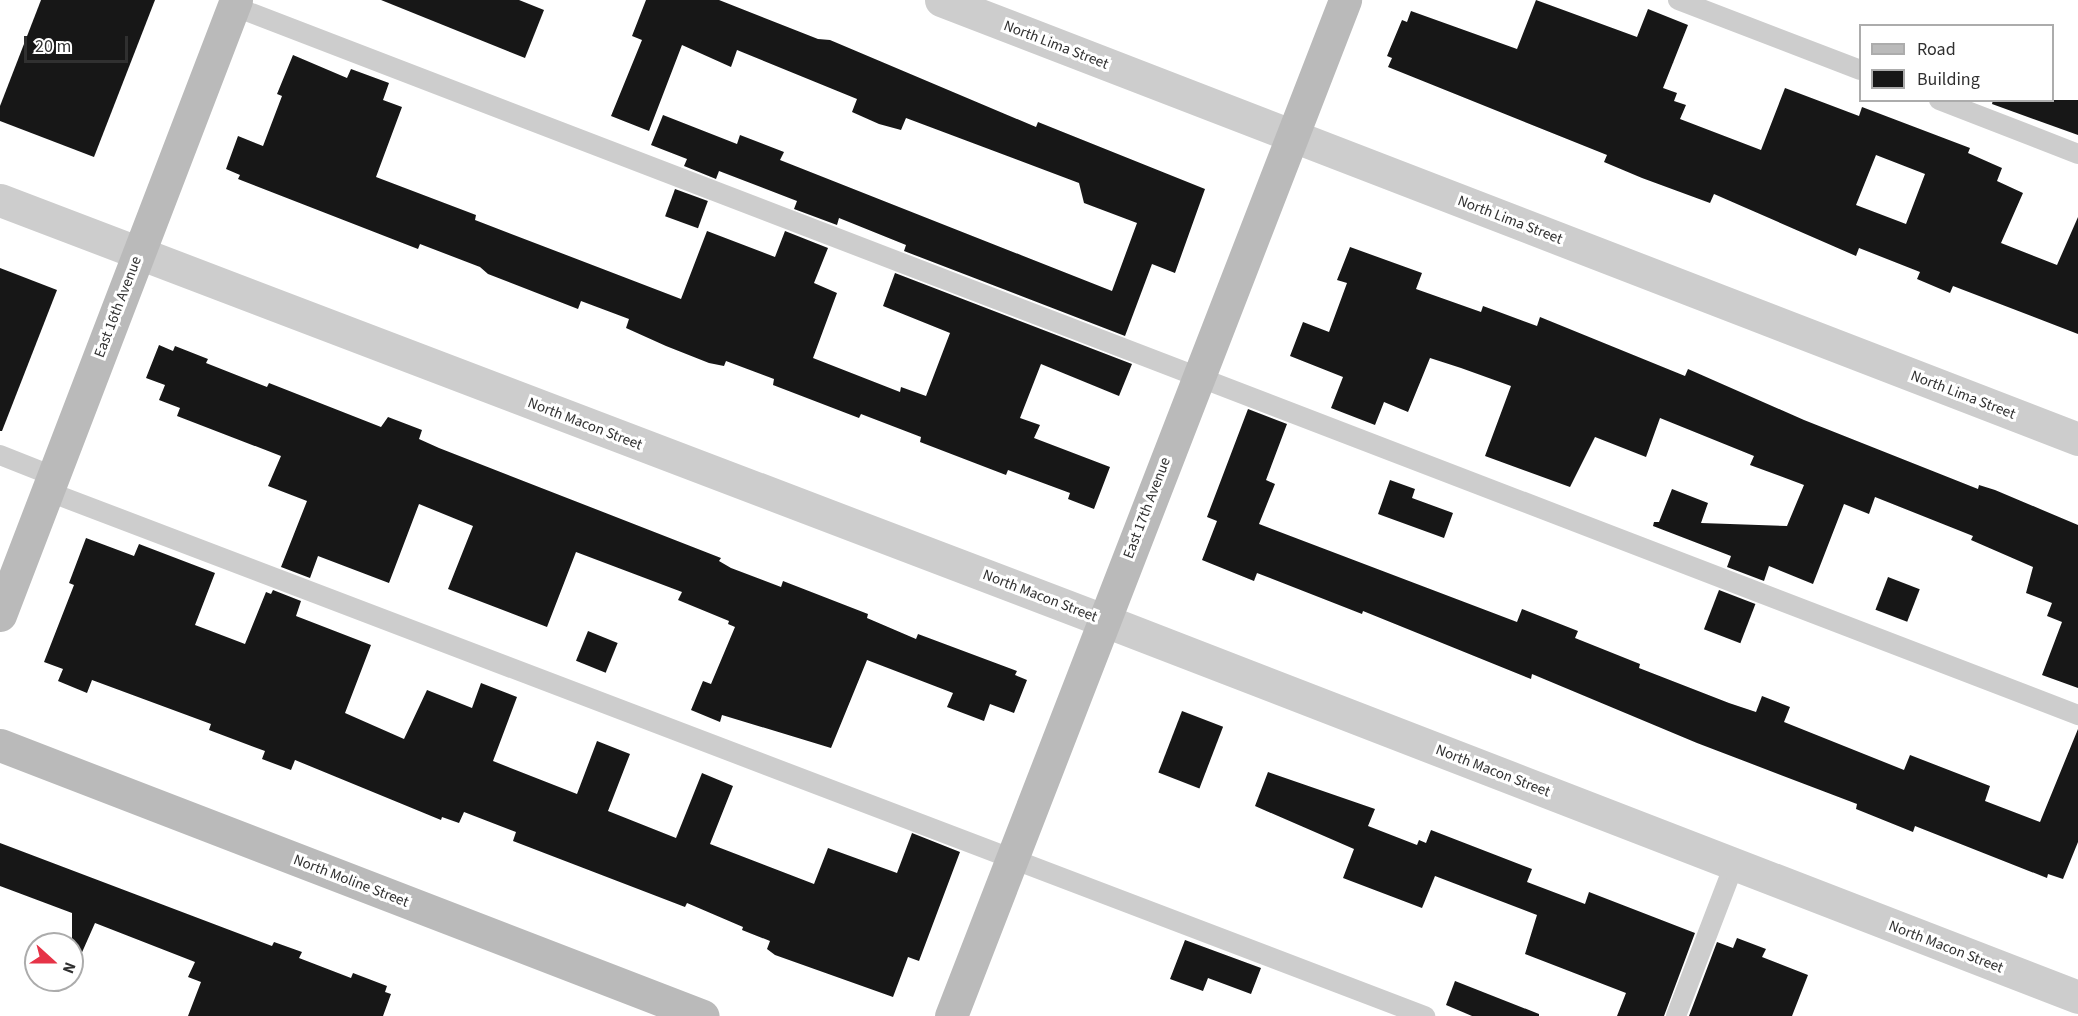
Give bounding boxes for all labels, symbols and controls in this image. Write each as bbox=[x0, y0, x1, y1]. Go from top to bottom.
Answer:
street label: North Lima Street bbox=[1001, 17, 1111, 73]
scale bar bbox=[27, 24, 130, 62]
legend bbox=[1859, 24, 2054, 102]
text: 20 m bbox=[35, 34, 71, 59]
text: Road bbox=[1917, 37, 1956, 62]
text: Building bbox=[1917, 67, 1980, 92]
street label: North Lima Street bbox=[1455, 192, 1565, 248]
street label: East 16th Avenue bbox=[90, 254, 146, 360]
street label: North Lima Street bbox=[1908, 367, 2018, 423]
street label: North Macon Street bbox=[525, 394, 645, 454]
street label: East 17th Avenue bbox=[1119, 455, 1175, 561]
street label: North Macon Street bbox=[980, 566, 1100, 626]
street label: North Macon Street bbox=[1433, 741, 1553, 801]
street label: North Moline Street bbox=[291, 851, 411, 911]
street label: North Macon Street bbox=[1886, 917, 2006, 977]
north arrow bbox=[24, 932, 84, 992]
text: N bbox=[57, 959, 81, 977]

